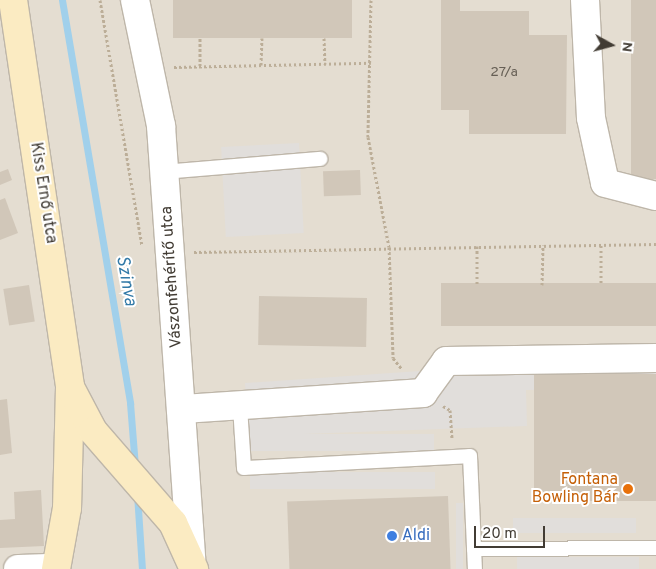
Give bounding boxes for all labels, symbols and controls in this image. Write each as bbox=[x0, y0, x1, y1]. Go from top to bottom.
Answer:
north arrow bbox=[586, 20, 636, 70]
text: N bbox=[617, 41, 635, 53]
house number: 27/a bbox=[490, 65, 518, 81]
street label: Kiss Ernő utca bbox=[26, 141, 60, 245]
street label: Vászonfehérítő utca bbox=[157, 205, 187, 349]
water label: Szinva bbox=[110, 254, 140, 308]
place label: Fontana Bowling Bár bbox=[532, 470, 618, 508]
marker: Fontana Bowling Bár bbox=[622, 483, 634, 495]
scale bar bbox=[476, 516, 547, 548]
text: 20 m bbox=[482, 525, 517, 544]
place label: Aldi bbox=[402, 526, 430, 546]
marker: Aldi bbox=[386, 530, 398, 542]

